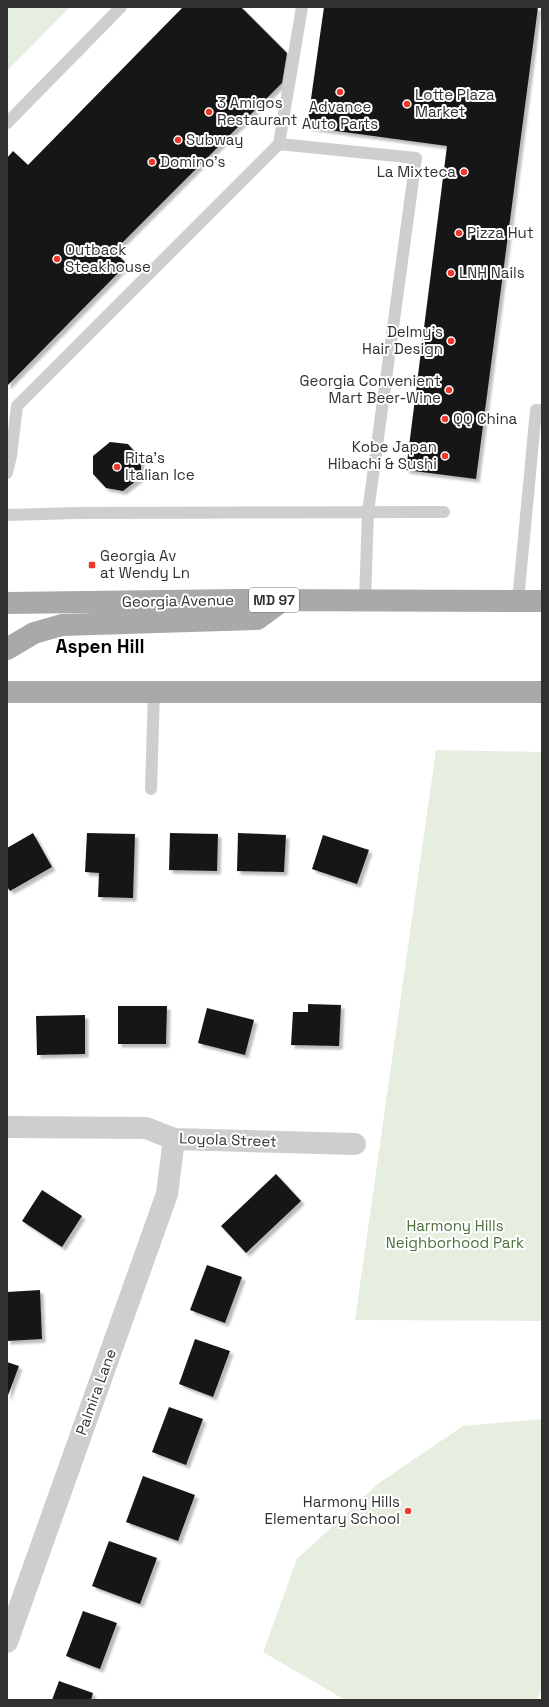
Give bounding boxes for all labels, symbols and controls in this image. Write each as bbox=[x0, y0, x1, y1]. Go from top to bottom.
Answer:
place label: Lotte Plaza Market bbox=[415, 85, 495, 121]
marker: Advance Auto Parts bbox=[335, 87, 345, 97]
place label: 3 Amigos Restaurant bbox=[217, 93, 298, 129]
place label: Advance Auto Parts bbox=[302, 97, 378, 133]
marker: Lotte Plaza Market bbox=[402, 99, 412, 109]
marker: 3 Amigos Restaurant bbox=[204, 107, 214, 117]
place label: Subway bbox=[186, 130, 243, 149]
marker: Subway bbox=[173, 135, 183, 145]
place label: Domino's bbox=[160, 152, 225, 171]
marker: Domino's bbox=[147, 157, 157, 167]
place label: La Mixteca bbox=[377, 162, 456, 181]
marker: La Mixteca bbox=[459, 167, 469, 177]
place label: Pizza Hut bbox=[467, 223, 534, 242]
marker: Pizza Hut bbox=[454, 228, 464, 238]
place label: Outback Steakhouse bbox=[65, 240, 151, 276]
marker: Outback Steakhouse bbox=[52, 254, 62, 264]
place label: LNH Nails bbox=[459, 263, 525, 282]
marker: LNH Nails bbox=[446, 268, 456, 278]
place label: Delmy's Hair Design bbox=[362, 322, 443, 358]
marker: Delmy's Hair Design bbox=[446, 336, 456, 346]
place label: Georgia Convenient Mart Beer-Wine bbox=[300, 371, 441, 407]
marker: Georgia Convenient Mart Beer-Wine bbox=[444, 385, 454, 395]
place label: QQ China bbox=[453, 409, 518, 428]
marker: QQ China bbox=[440, 414, 450, 424]
place label: Kobe Japan Hibachi & Sushi bbox=[328, 437, 437, 473]
place label: Rita's Italian Ice bbox=[125, 448, 195, 484]
marker: Kobe Japan Hibachi & Sushi bbox=[440, 451, 450, 461]
marker: Rita's Italian Ice bbox=[112, 462, 122, 472]
place label: Georgia Av at Wendy Ln bbox=[100, 546, 190, 582]
marker: Georgia Av at Wendy Ln bbox=[87, 560, 97, 570]
road number: MD 97 bbox=[249, 588, 299, 612]
street label: Georgia Avenue bbox=[122, 590, 234, 611]
district label: Aspen Hill bbox=[55, 634, 145, 659]
street label: Loyola Street bbox=[179, 1128, 277, 1151]
park label: Harmony Hills Neighborhood Park bbox=[386, 1216, 524, 1252]
street label: Palmira Lane bbox=[71, 1346, 120, 1438]
place label: Harmony Hills Elementary School bbox=[264, 1492, 400, 1528]
marker: Harmony Hills Elementary School bbox=[403, 1506, 413, 1516]

